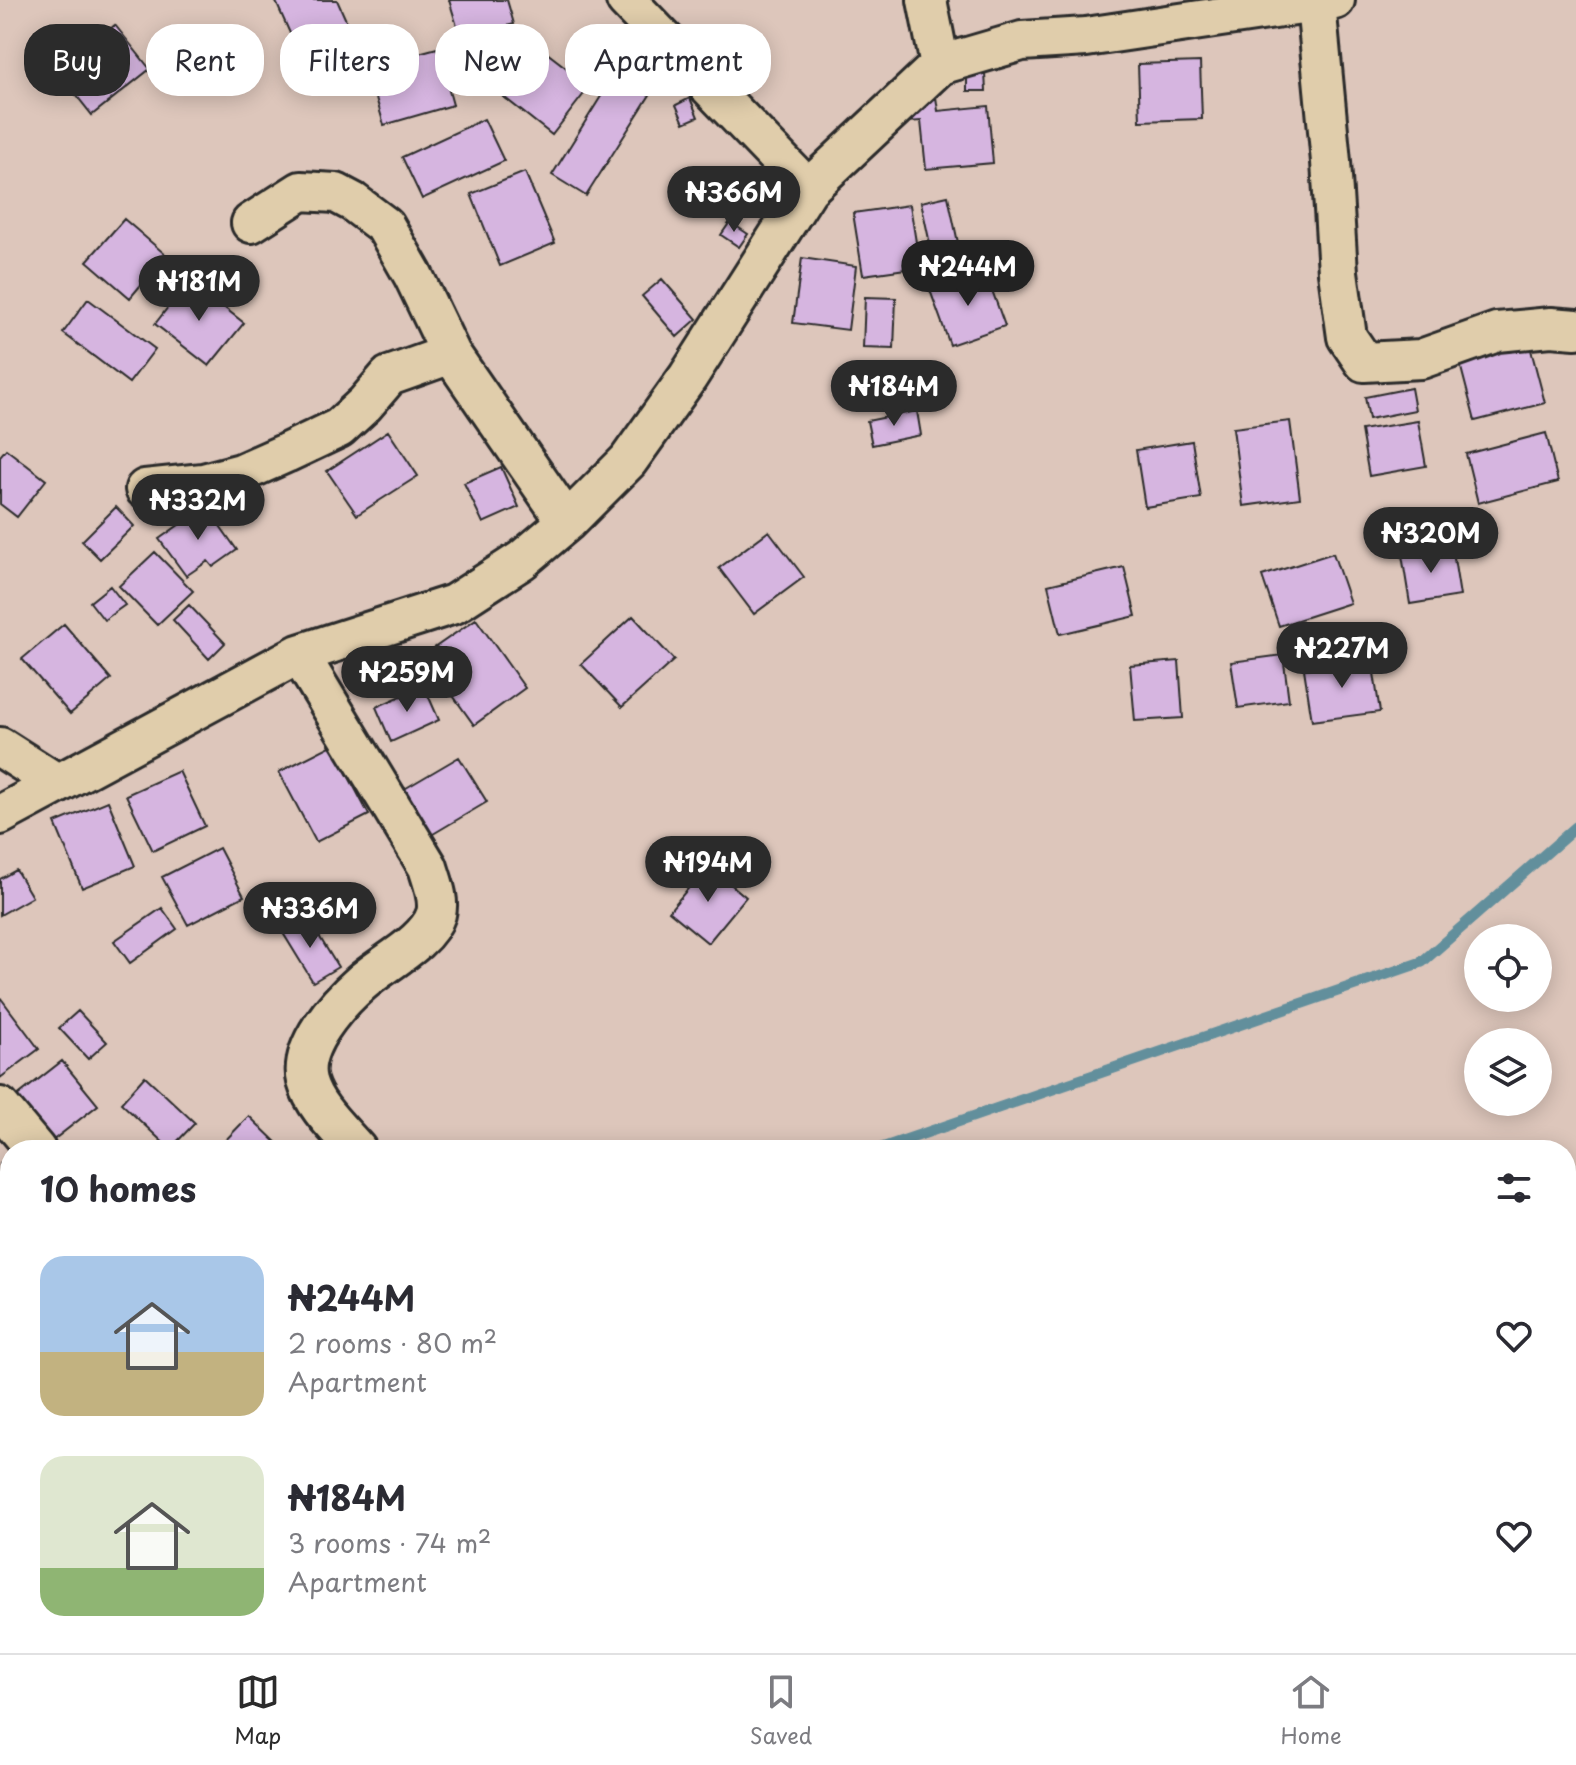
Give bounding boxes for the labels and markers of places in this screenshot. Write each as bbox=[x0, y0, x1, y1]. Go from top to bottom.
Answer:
pin: ₦366M bbox=[678, 166, 790, 234]
pin: ₦244M bbox=[912, 240, 1024, 308]
pin: ₦181M bbox=[143, 255, 255, 323]
pin: ₦184M bbox=[838, 360, 950, 428]
pin: ₦332M bbox=[142, 474, 254, 542]
pin: ₦320M bbox=[1375, 507, 1487, 575]
pin: ₦227M bbox=[1286, 622, 1398, 690]
pin: ₦259M bbox=[351, 646, 463, 714]
pin: ₦194M bbox=[652, 836, 764, 904]
pin: ₦336M bbox=[254, 882, 366, 950]

